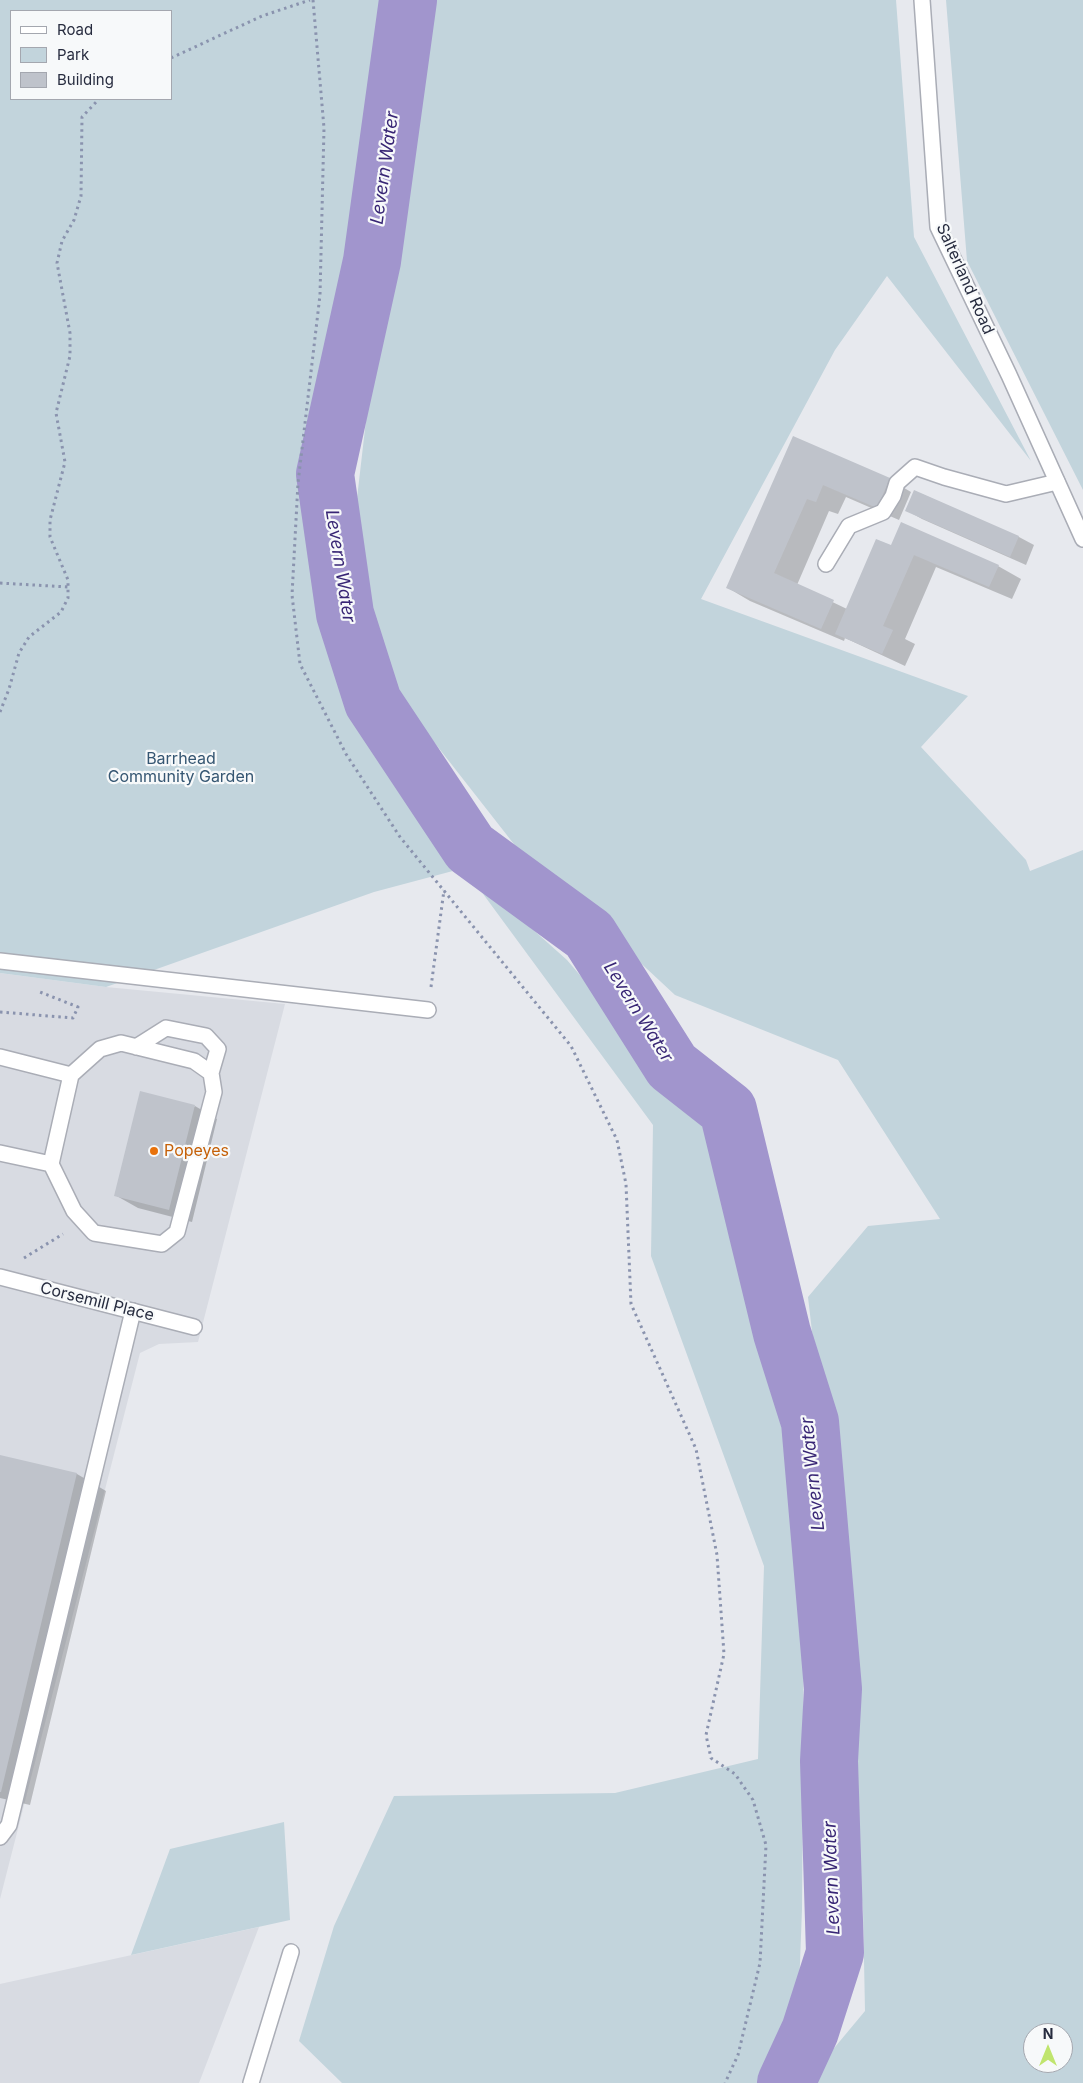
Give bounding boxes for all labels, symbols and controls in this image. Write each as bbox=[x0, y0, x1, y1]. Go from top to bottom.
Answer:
legend bbox=[10, 10, 172, 100]
text: Road bbox=[57, 20, 93, 39]
text: Park bbox=[57, 45, 89, 64]
text: Building bbox=[57, 70, 114, 89]
water label: Levern Water bbox=[366, 110, 404, 226]
street label: Salterland Road bbox=[932, 221, 998, 337]
water label: Levern Water bbox=[320, 508, 360, 624]
park label: Barrhead Community Garden bbox=[108, 749, 254, 787]
water label: Levern Water bbox=[599, 958, 677, 1066]
place label: Popeyes bbox=[164, 1141, 229, 1161]
marker: Popeyes bbox=[148, 1145, 160, 1157]
street label: Corsemill Place bbox=[38, 1279, 156, 1325]
water label: Levern Water bbox=[796, 1416, 830, 1532]
water label: Levern Water bbox=[819, 1821, 845, 1935]
north arrow bbox=[1023, 2023, 1073, 2073]
text: N bbox=[1043, 2025, 1053, 2042]

